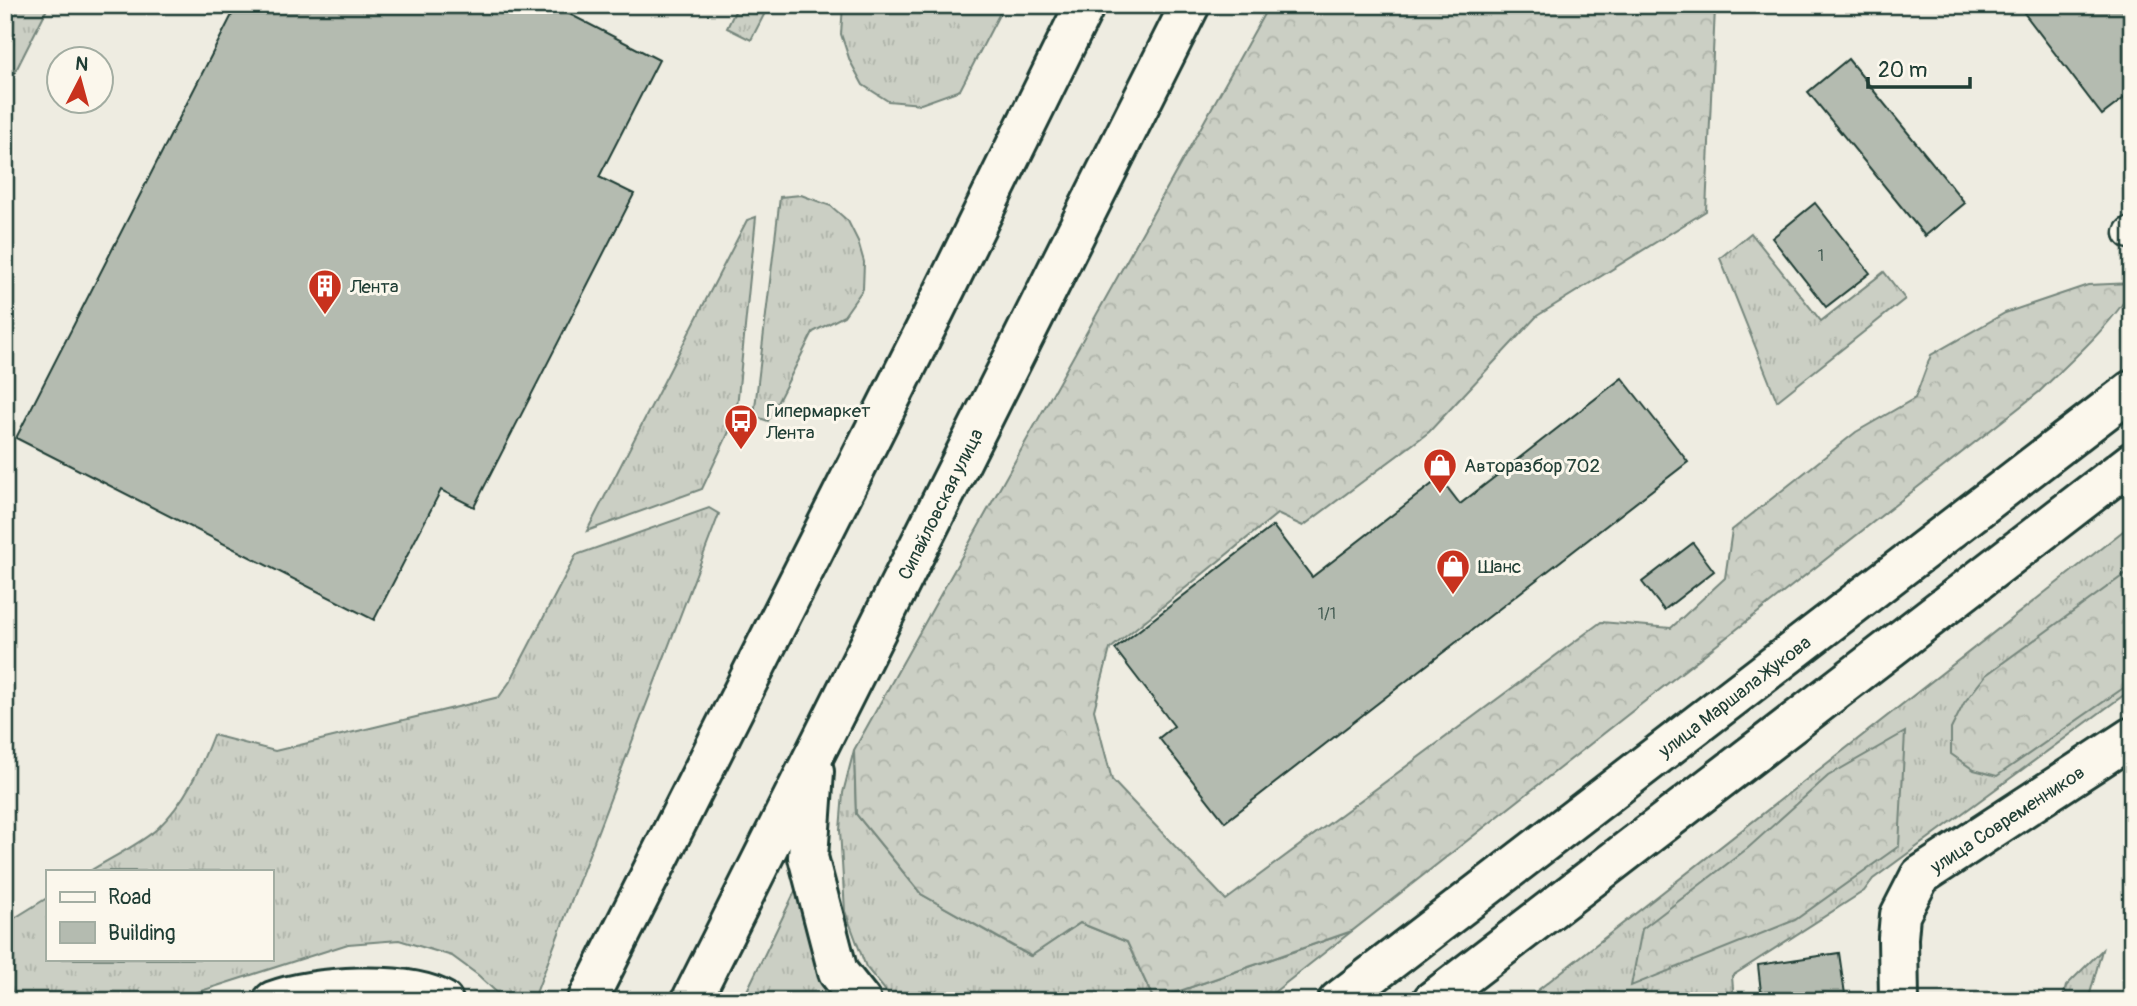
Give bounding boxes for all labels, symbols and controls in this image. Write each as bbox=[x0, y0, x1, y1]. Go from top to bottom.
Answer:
north arrow bbox=[46, 46, 116, 116]
scale bar bbox=[1868, 46, 1969, 90]
text: N bbox=[74, 51, 89, 77]
text: 20 m bbox=[1878, 57, 1927, 84]
house number: 1 bbox=[1818, 246, 1824, 266]
building icon: Лента bbox=[306, 267, 344, 316]
place label: Лента bbox=[349, 275, 399, 299]
place label: Гипермаркет Лента bbox=[765, 399, 871, 445]
bus stop icon: Гипермаркет Лента bbox=[722, 402, 760, 451]
street label: Сипайловская улица bbox=[893, 425, 989, 584]
shop icon: Авторазбор 702 bbox=[1421, 446, 1459, 495]
place label: Авторазбор 702 bbox=[1464, 454, 1600, 478]
shop icon: Шанс bbox=[1434, 547, 1472, 596]
place label: Шанс bbox=[1478, 555, 1522, 579]
house number: 1/1 bbox=[1318, 604, 1336, 624]
street label: улица Маршала Жукова bbox=[1653, 631, 1816, 764]
street label: улица Современников bbox=[1925, 760, 2089, 880]
legend bbox=[46, 870, 273, 960]
text: Road bbox=[108, 884, 152, 911]
text: Building bbox=[108, 920, 175, 947]

